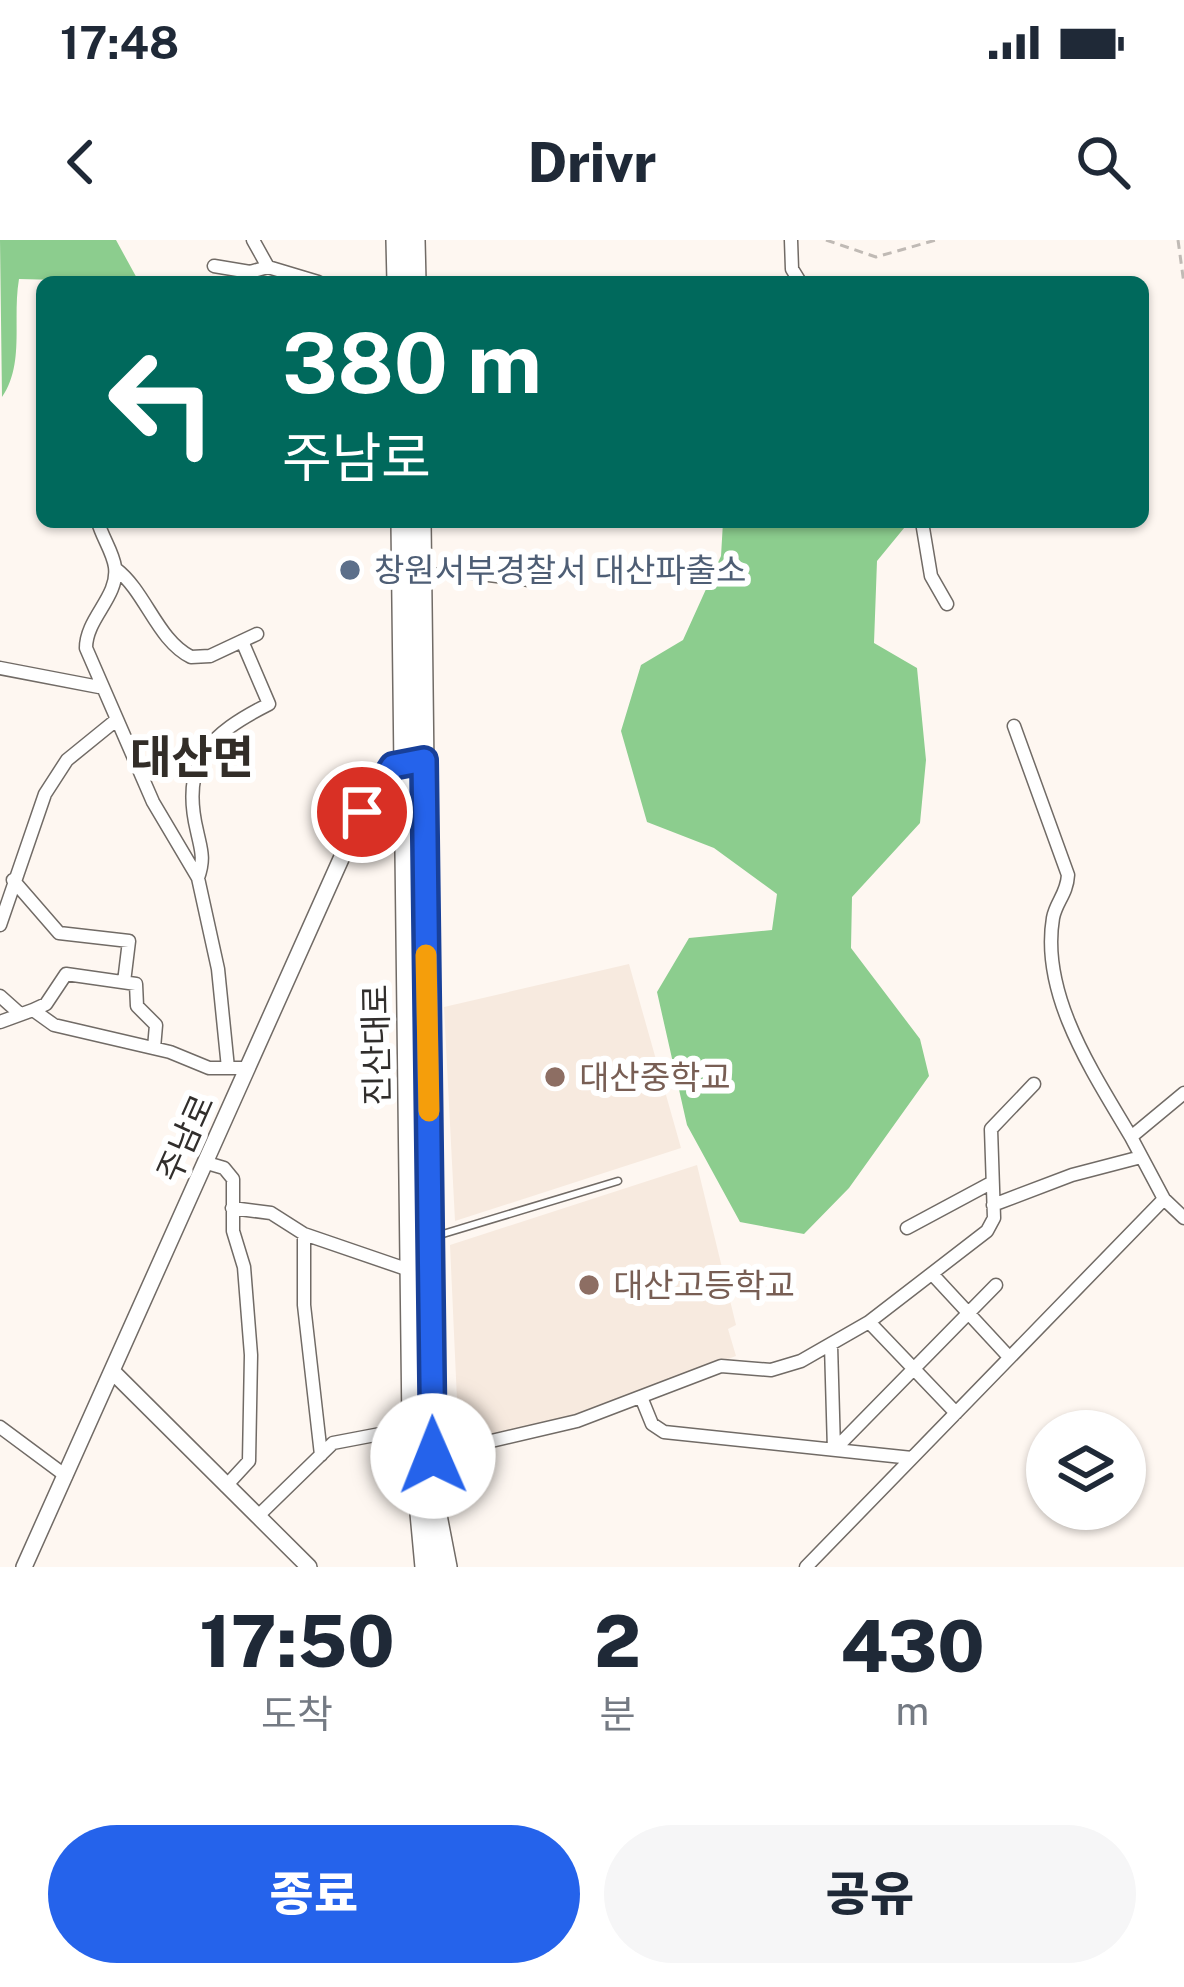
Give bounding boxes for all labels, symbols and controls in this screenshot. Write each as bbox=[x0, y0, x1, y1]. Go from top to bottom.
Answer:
text: 17:48 bbox=[60, 16, 179, 69]
icon: back bbox=[48, 129, 114, 195]
icon: search bbox=[1070, 129, 1136, 195]
text: Drivr bbox=[528, 131, 656, 194]
text: 380 m bbox=[282, 313, 542, 412]
icon: left bbox=[84, 324, 240, 480]
text: 주남로 bbox=[282, 426, 431, 489]
place label: 창원서부경찰서 대산파출소 bbox=[374, 551, 746, 589]
marker: 창원서부경찰서 대산파출소 bbox=[337, 557, 363, 583]
district label: 대산면 bbox=[130, 730, 254, 783]
pin bbox=[311, 761, 413, 863]
icon: arrive bbox=[329, 779, 395, 845]
street label: 진산대로 bbox=[356, 984, 396, 1106]
place label: 대산중학교 bbox=[579, 1058, 731, 1096]
marker: 대산중학교 bbox=[542, 1064, 568, 1090]
street label: 주남로 bbox=[149, 1089, 221, 1187]
place label: 대산고등학교 bbox=[613, 1266, 795, 1304]
marker: 대산고등학교 bbox=[576, 1272, 602, 1298]
position arrow bbox=[370, 1393, 496, 1519]
map controls bbox=[1026, 1410, 1146, 1530]
button: layers bbox=[1026, 1410, 1146, 1530]
text: 17:50 bbox=[199, 1599, 395, 1683]
text: 2 bbox=[594, 1599, 641, 1683]
text: 430 bbox=[840, 1604, 985, 1688]
text: m bbox=[896, 1688, 929, 1734]
text: 도착 bbox=[261, 1691, 333, 1737]
text: 분 bbox=[600, 1691, 635, 1737]
button: 종료 bbox=[48, 1825, 580, 1963]
button: 공유 bbox=[604, 1825, 1136, 1963]

